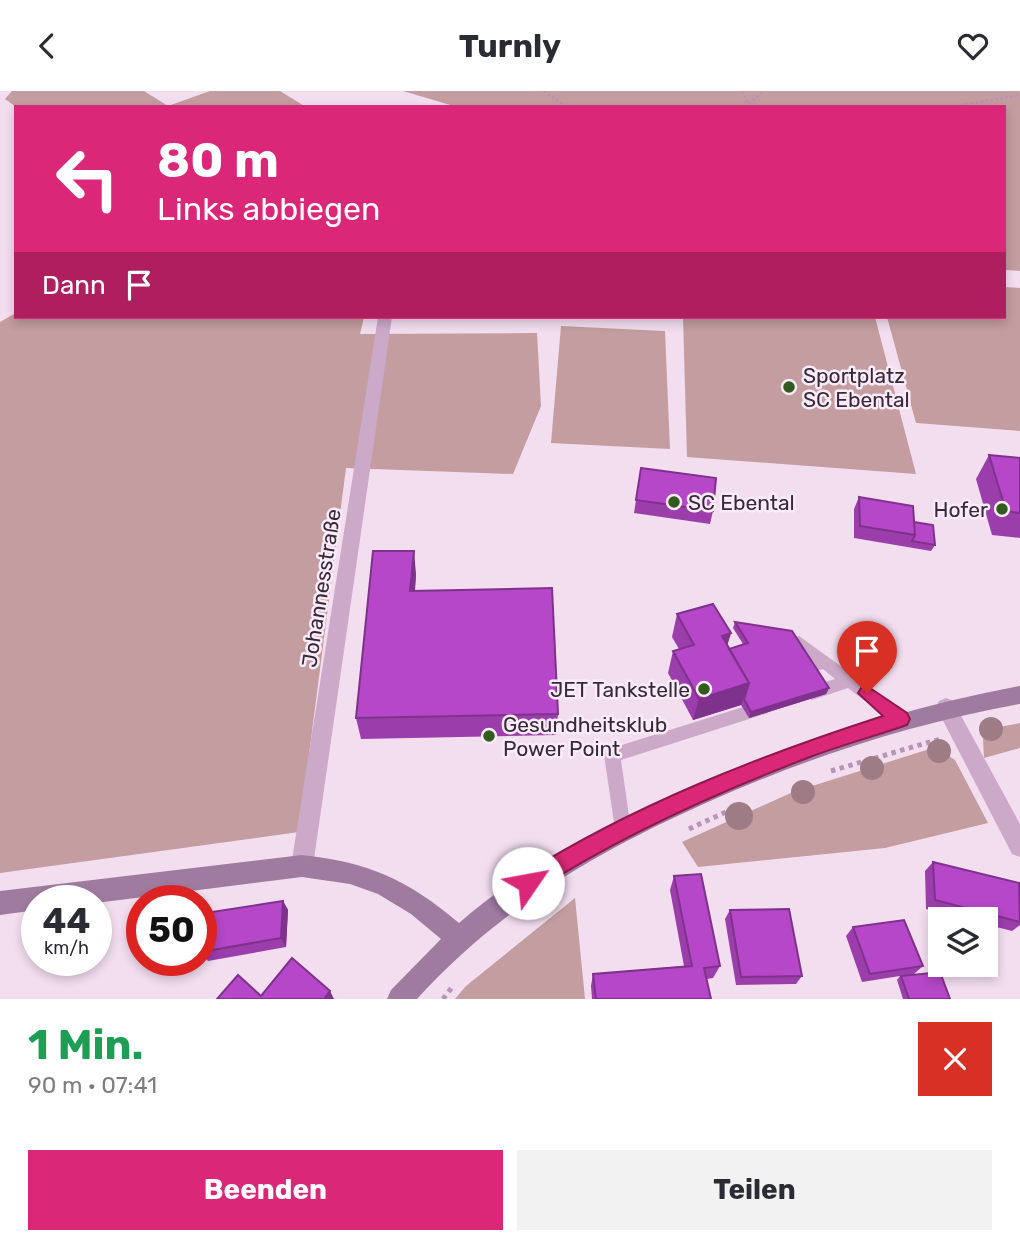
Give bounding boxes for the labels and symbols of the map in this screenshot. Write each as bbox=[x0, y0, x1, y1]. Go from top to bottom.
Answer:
place label: Sportplatz SC Ebental bbox=[803, 363, 910, 412]
marker: Sportplatz SC Ebental bbox=[781, 379, 797, 395]
place label: SC Ebental bbox=[688, 490, 795, 515]
marker: SC Ebental bbox=[666, 494, 682, 510]
place label: Hofer bbox=[933, 497, 988, 522]
marker: Hofer bbox=[994, 501, 1010, 517]
street label: Johannesstraße bbox=[296, 507, 346, 669]
pin bbox=[837, 621, 897, 693]
place label: JET Tankstelle bbox=[550, 677, 690, 702]
marker: JET Tankstelle bbox=[696, 681, 712, 697]
place label: Gesundheitsklub Power Point bbox=[503, 712, 667, 761]
marker: Gesundheitsklub Power Point bbox=[481, 728, 497, 744]
position arrow bbox=[491, 846, 565, 920]
speed limit sign: 50 bbox=[126, 885, 217, 976]

